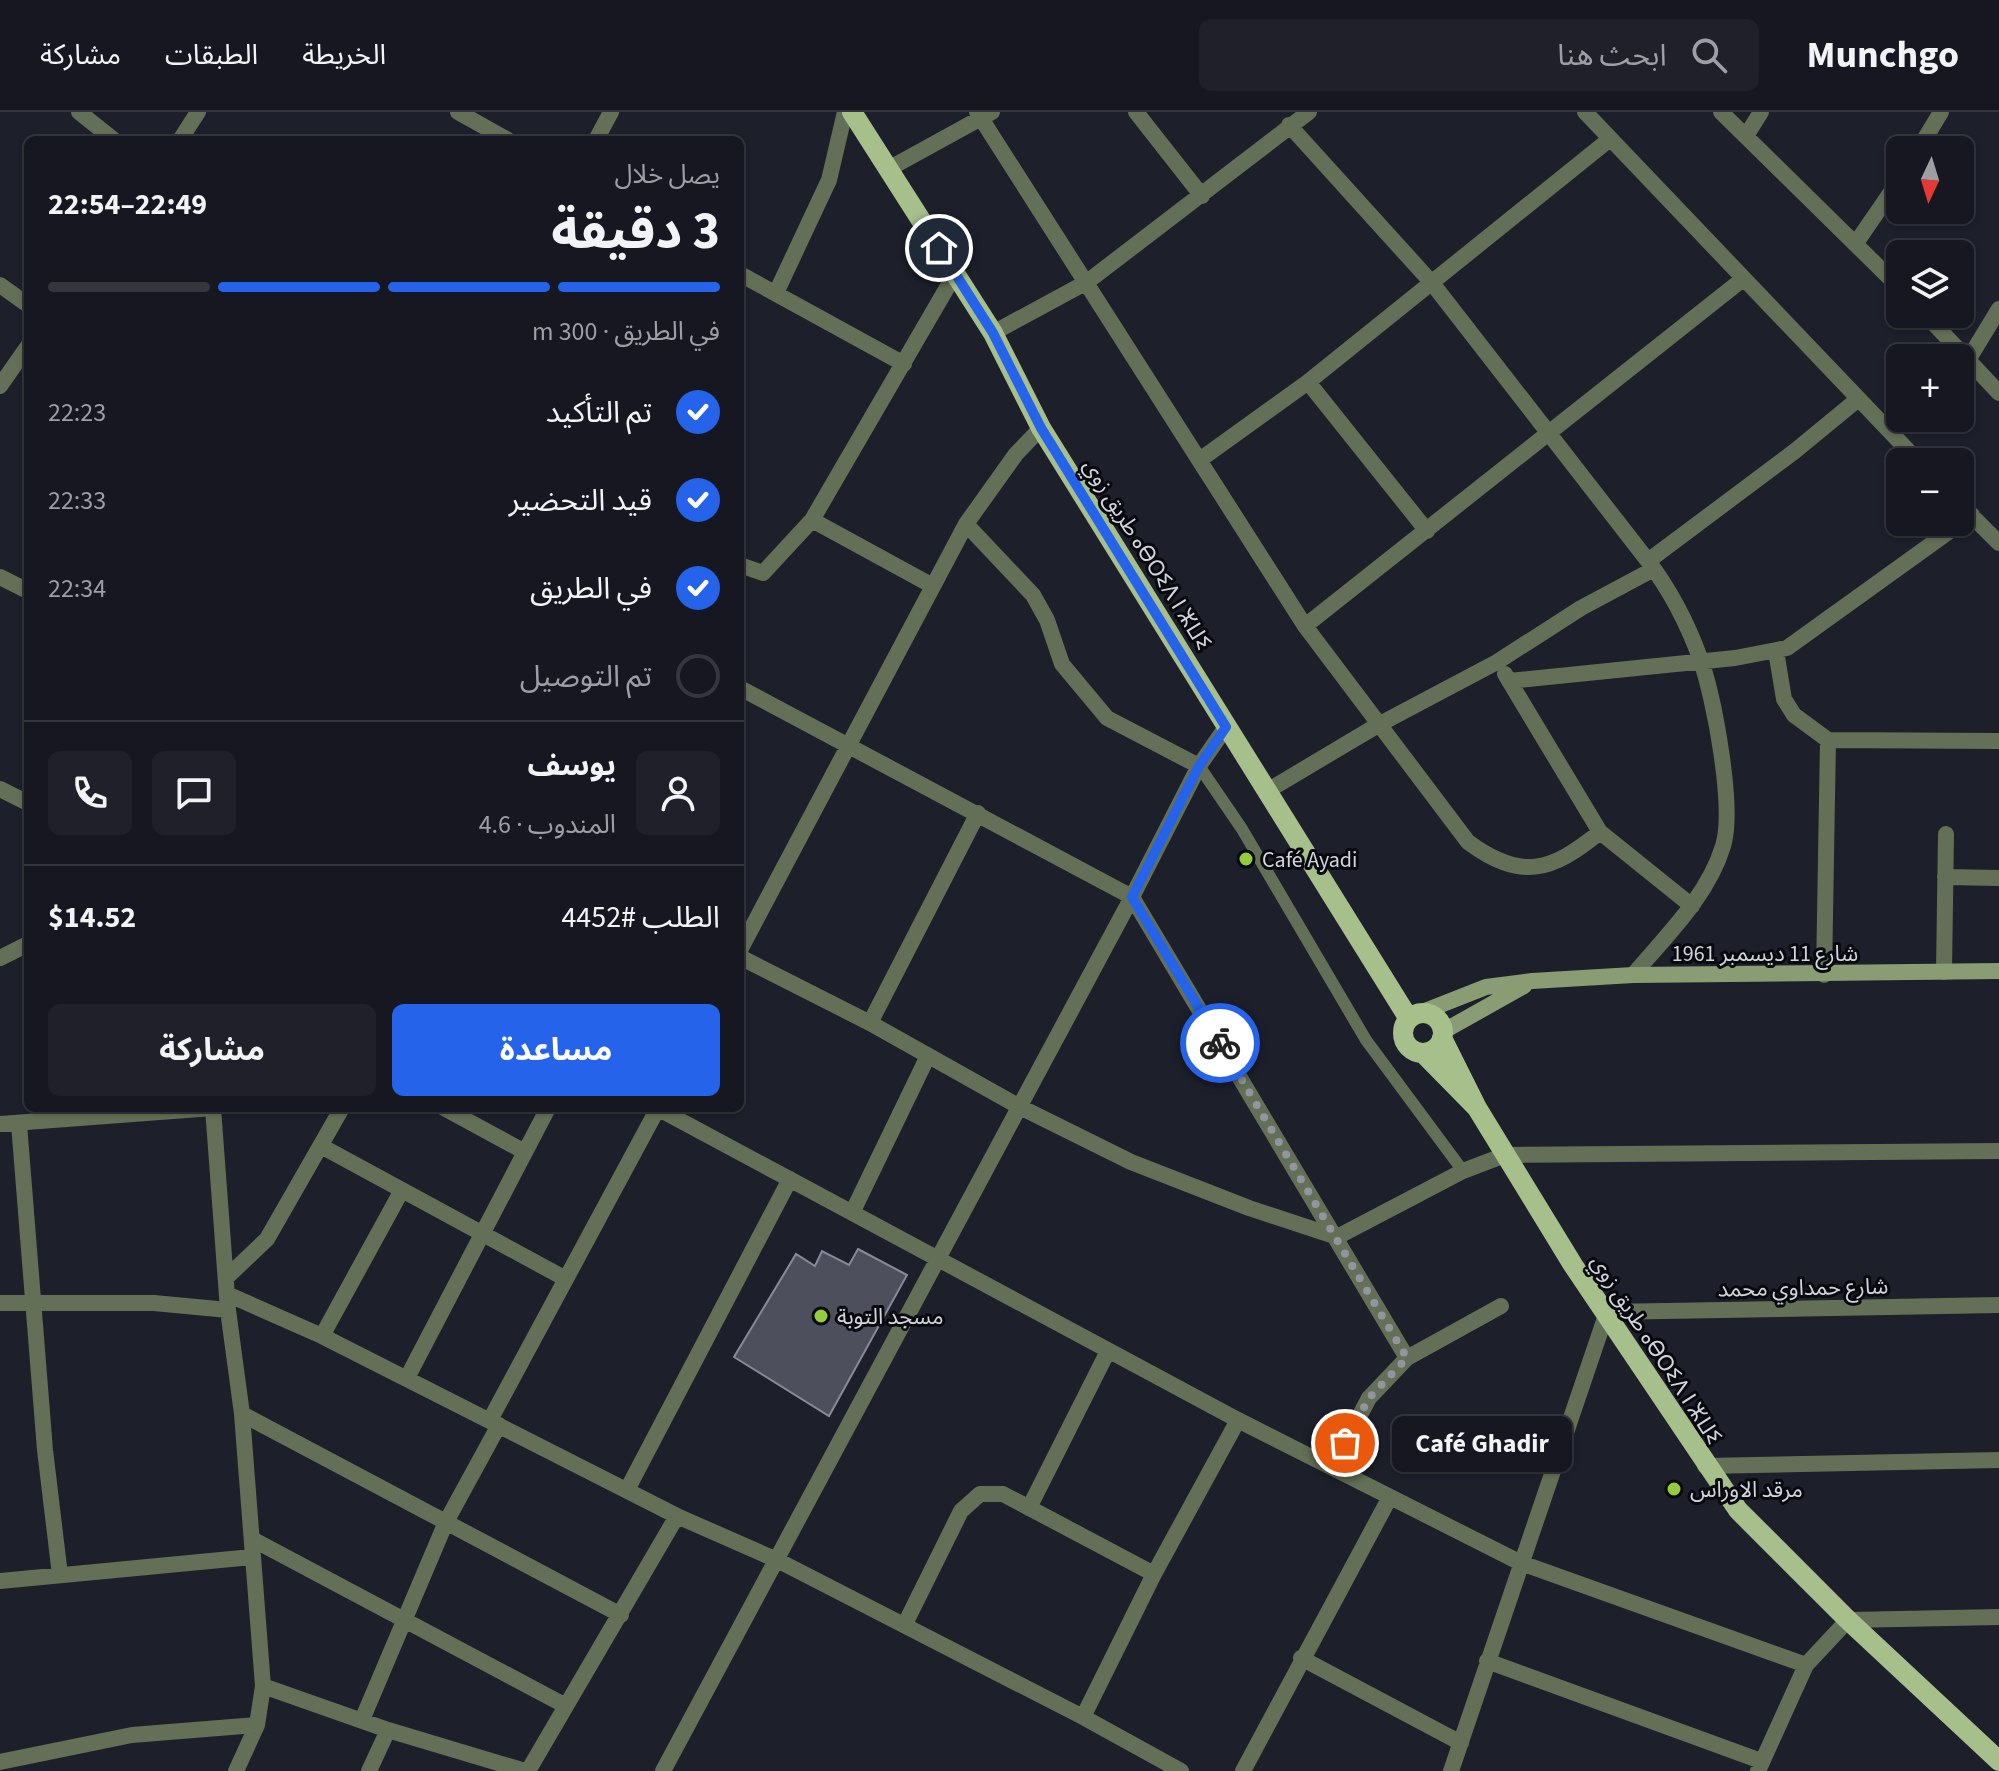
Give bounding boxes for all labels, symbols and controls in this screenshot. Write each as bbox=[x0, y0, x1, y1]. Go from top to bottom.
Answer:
search box bbox=[1199, 19, 1759, 91]
text: Munchgo bbox=[1807, 28, 1959, 82]
icon: search bbox=[1687, 33, 1731, 77]
text: ابحث هنا bbox=[1557, 34, 1667, 77]
text: مشاركة bbox=[40, 35, 121, 75]
text: الطبقات bbox=[165, 35, 258, 75]
text: الخريطة bbox=[302, 35, 386, 75]
north arrow bbox=[1886, 136, 1974, 224]
map controls bbox=[1886, 136, 1974, 536]
text: يصل خلال bbox=[614, 156, 720, 193]
text: 22:49–22:54 bbox=[48, 183, 207, 226]
text: 3 دقيقة bbox=[551, 195, 720, 269]
pin bbox=[905, 214, 973, 282]
icon: home bbox=[917, 226, 961, 270]
button: layers bbox=[1886, 240, 1974, 328]
text: في الطريق · 300 m bbox=[532, 313, 720, 350]
button: + bbox=[1886, 344, 1974, 432]
icon: check bbox=[676, 390, 720, 434]
text: تم التأكيد bbox=[546, 391, 652, 434]
text: 22:23 bbox=[48, 394, 106, 431]
button: − bbox=[1886, 448, 1974, 536]
street label: طريق زوي ⴰⴱⵔⵉⴷ ⵏ ⵣⵡⵉ bbox=[1075, 452, 1219, 657]
icon: check bbox=[676, 478, 720, 522]
text: قيد التحضير bbox=[509, 479, 652, 522]
text: 22:33 bbox=[48, 482, 106, 519]
icon: check bbox=[676, 566, 720, 610]
text: في الطريق bbox=[530, 567, 652, 610]
text: 22:34 bbox=[48, 570, 106, 607]
text: تم التوصيل bbox=[520, 655, 652, 698]
text: يوسف bbox=[528, 744, 616, 787]
button: phone bbox=[48, 751, 132, 835]
button: chat bbox=[152, 751, 236, 835]
button: person bbox=[636, 751, 720, 835]
text: المندوب · 4.6 bbox=[479, 806, 616, 843]
place label: Café Ayadi bbox=[1262, 844, 1358, 876]
marker: Café Ayadi bbox=[1237, 850, 1255, 868]
text: $14.52 bbox=[48, 896, 136, 939]
text: الطلب #4452 bbox=[561, 896, 720, 939]
street label: شارع 11 ديسمبر 1961 bbox=[1672, 938, 1858, 970]
courier bbox=[1180, 1003, 1260, 1083]
button: مشاركة bbox=[48, 1004, 376, 1096]
button: مساعدة bbox=[392, 1004, 720, 1096]
icon: bike bbox=[1198, 1021, 1242, 1065]
street label: طريق زوي ⴰⴱⵔⵉⴷ ⵏ ⵣⵡⵉ bbox=[1583, 1248, 1730, 1451]
street label: شارع حمداوي محمد bbox=[1717, 1271, 1889, 1306]
place label: مسجد التوبة bbox=[837, 1301, 944, 1333]
marker: مسجد التوبة bbox=[812, 1307, 830, 1325]
pin bbox=[1311, 1409, 1379, 1477]
callout: Café Ghadir bbox=[1393, 1415, 1573, 1471]
icon: bag bbox=[1323, 1421, 1367, 1465]
text: Café Ghadir bbox=[1415, 1425, 1549, 1462]
place label: مرقد الاوراس bbox=[1690, 1474, 1803, 1506]
marker: مرقد الاوراس bbox=[1665, 1480, 1683, 1498]

